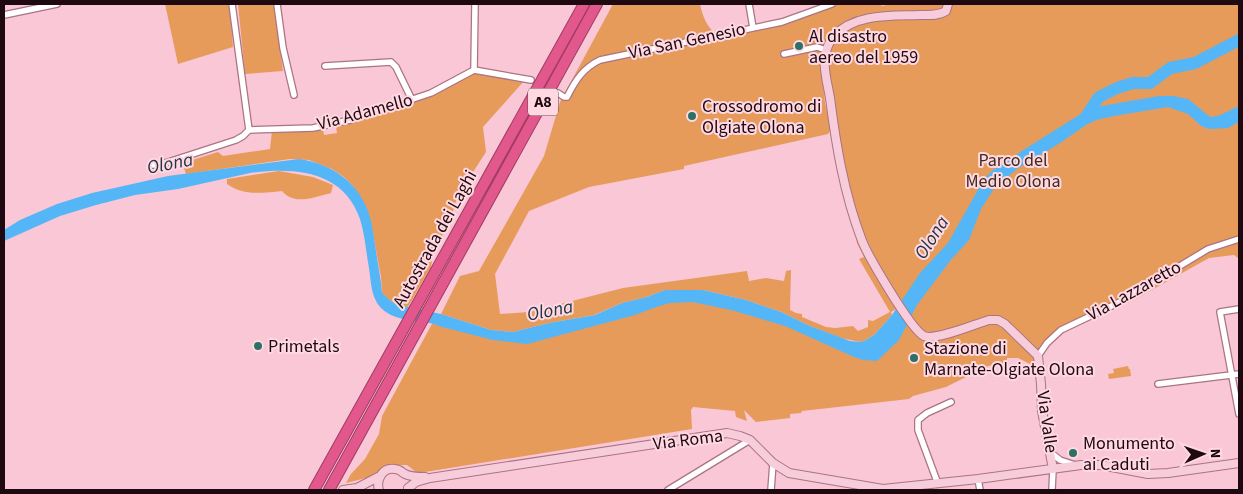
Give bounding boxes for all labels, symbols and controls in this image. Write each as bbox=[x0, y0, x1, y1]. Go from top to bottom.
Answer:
street label: Via San Genesio bbox=[626, 16, 748, 66]
place label: Al disastro aereo del 1959 bbox=[809, 24, 918, 70]
marker: Al disastro aereo del 1959 bbox=[793, 40, 805, 52]
street label: Via Adamello bbox=[314, 87, 416, 137]
road number: A8 bbox=[528, 88, 558, 115]
place label: Crossodromo di Olgiate Olona bbox=[702, 94, 821, 140]
marker: Crossodromo di Olgiate Olona bbox=[686, 110, 698, 122]
water label: Olona bbox=[145, 146, 195, 182]
park label: Parco del Medio Olona bbox=[965, 148, 1061, 194]
street label: Autostrada dei Laghi bbox=[387, 166, 483, 312]
water label: Olona bbox=[908, 211, 956, 265]
street label: Via Lazzaretto bbox=[1082, 255, 1186, 327]
water label: Olona bbox=[525, 293, 575, 329]
place label: Primetals bbox=[268, 334, 339, 359]
place label: Stazione di Marnate-Olgiate Olona bbox=[924, 336, 1094, 382]
marker: Primetals bbox=[252, 340, 264, 352]
marker: Stazione di Marnate-Olgiate Olona bbox=[908, 352, 920, 364]
street label: Via Valle bbox=[1030, 389, 1064, 455]
street label: Via Roma bbox=[652, 423, 724, 457]
north arrow bbox=[1178, 429, 1228, 479]
place label: Monumento ai Caduti bbox=[1083, 431, 1175, 477]
marker: Monumento ai Caduti bbox=[1067, 447, 1079, 459]
text: N bbox=[1205, 449, 1225, 459]

